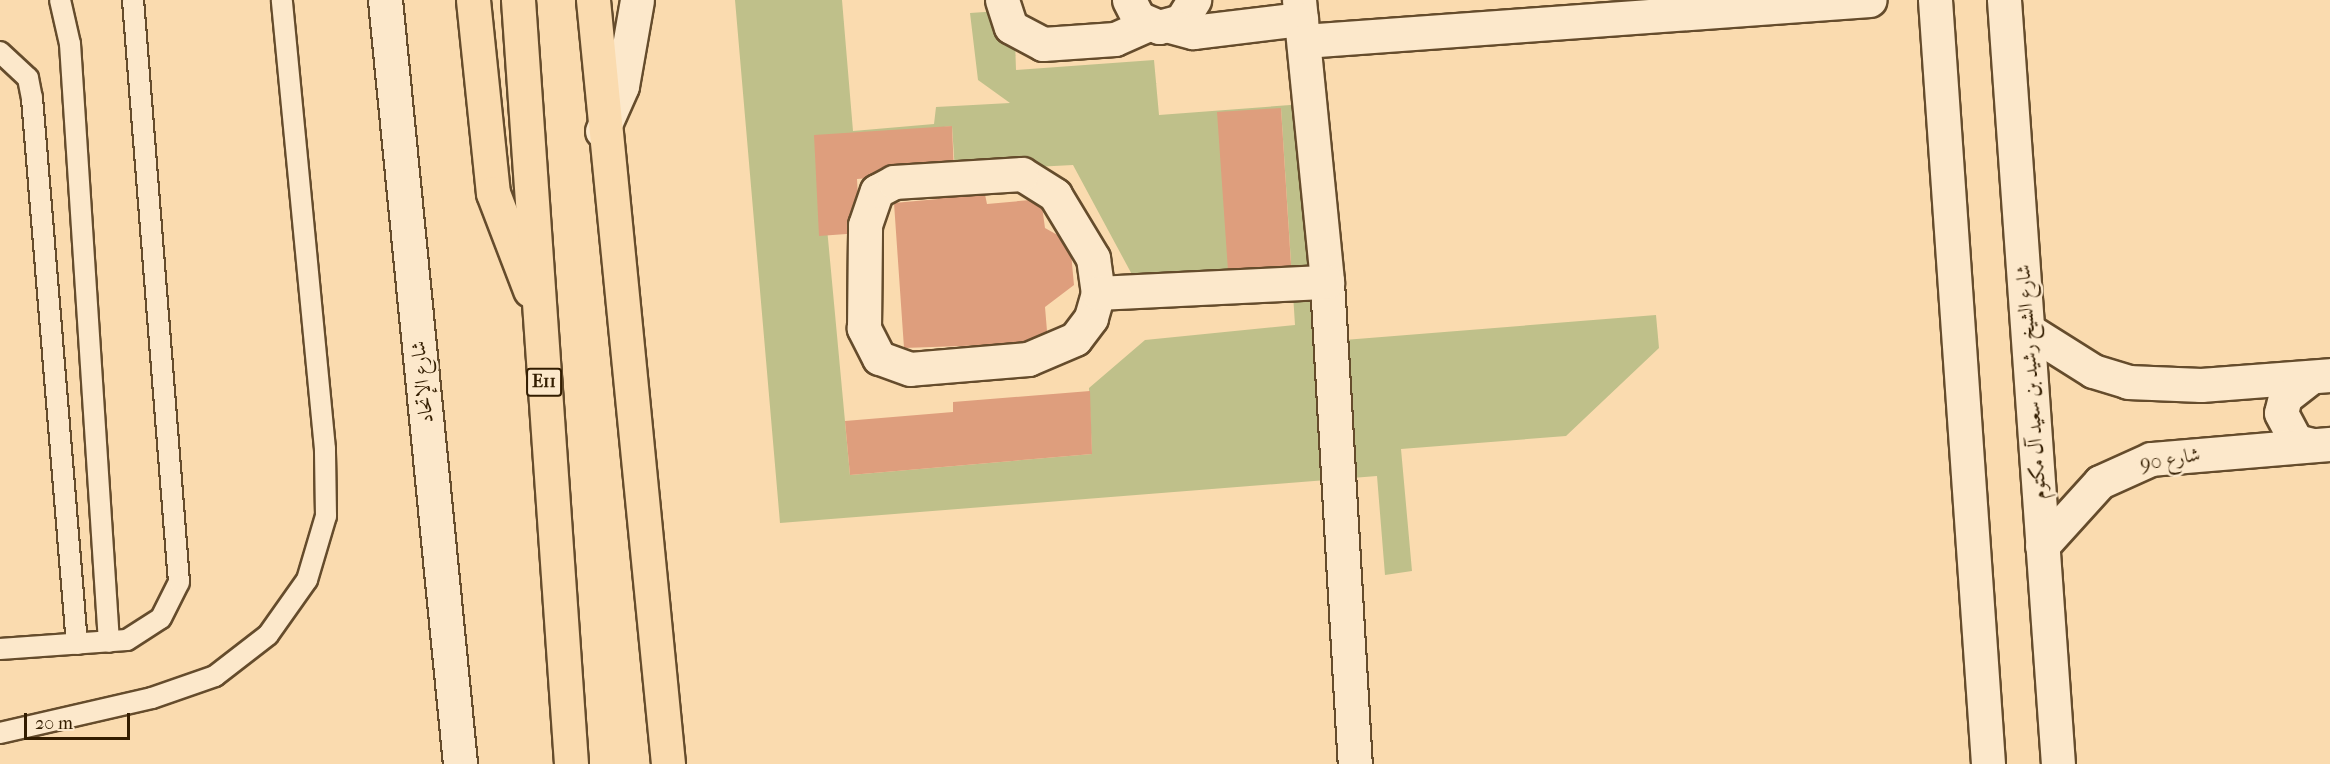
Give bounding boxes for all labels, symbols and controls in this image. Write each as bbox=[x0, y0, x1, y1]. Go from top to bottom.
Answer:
street label: شارع الشيخ رشيد بن سعيد آل مكتوم bbox=[2011, 264, 2051, 500]
street label: شارع الإتحاد bbox=[406, 340, 438, 424]
road number: E11 bbox=[526, 367, 562, 397]
street label: شارع 90 bbox=[2138, 442, 2202, 476]
scale bar bbox=[27, 701, 134, 739]
text: 20 m bbox=[35, 713, 73, 734]

